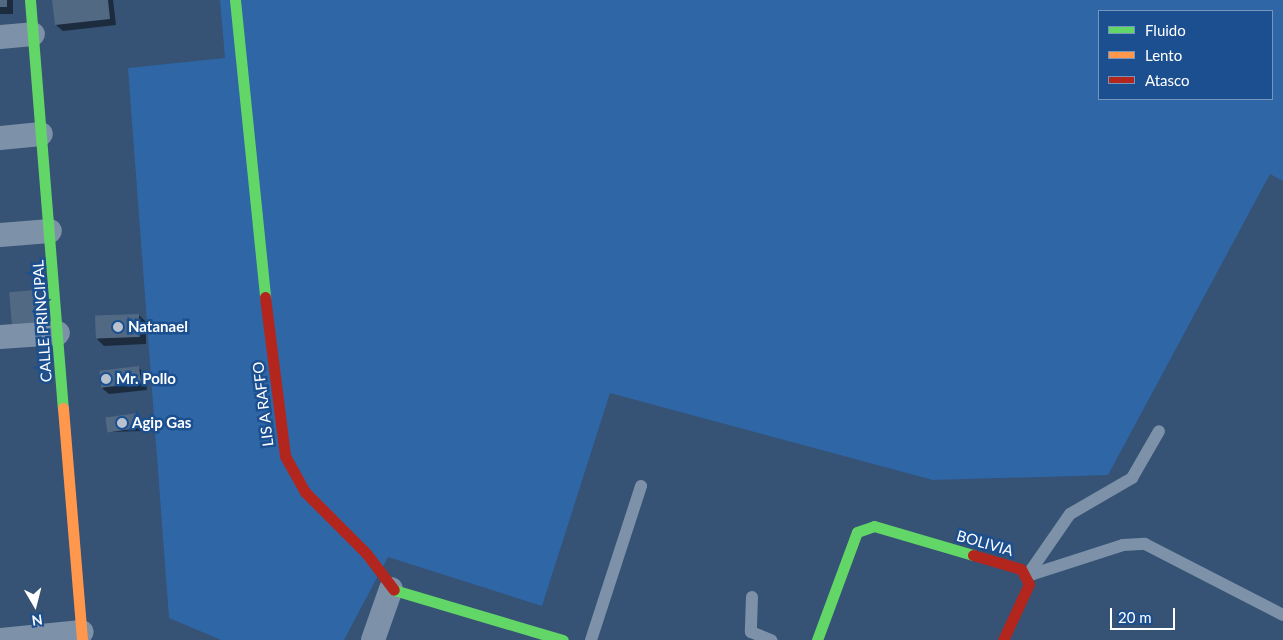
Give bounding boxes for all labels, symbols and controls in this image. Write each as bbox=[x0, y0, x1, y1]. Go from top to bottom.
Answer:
legend bbox=[1098, 10, 1273, 100]
text: Fluido bbox=[1145, 21, 1186, 39]
text: Lento bbox=[1145, 46, 1182, 64]
text: Atasco bbox=[1145, 71, 1190, 89]
street label: CALLE PRINCIPAL bbox=[29, 259, 55, 383]
place label: Natanael bbox=[128, 318, 188, 336]
marker: Natanael bbox=[112, 321, 124, 333]
street label: LIS A RAFFO bbox=[249, 360, 277, 448]
place label: Mr. Pollo bbox=[116, 370, 176, 388]
marker: Mr. Pollo bbox=[100, 373, 112, 385]
place label: Agip Gas bbox=[132, 414, 191, 432]
marker: Agip Gas bbox=[116, 417, 128, 429]
street label: BOLIVIA bbox=[955, 526, 1015, 560]
north arrow bbox=[10, 580, 60, 630]
scale bar bbox=[1113, 598, 1178, 630]
text: 20 m bbox=[1118, 608, 1152, 626]
text: N bbox=[31, 611, 44, 630]

